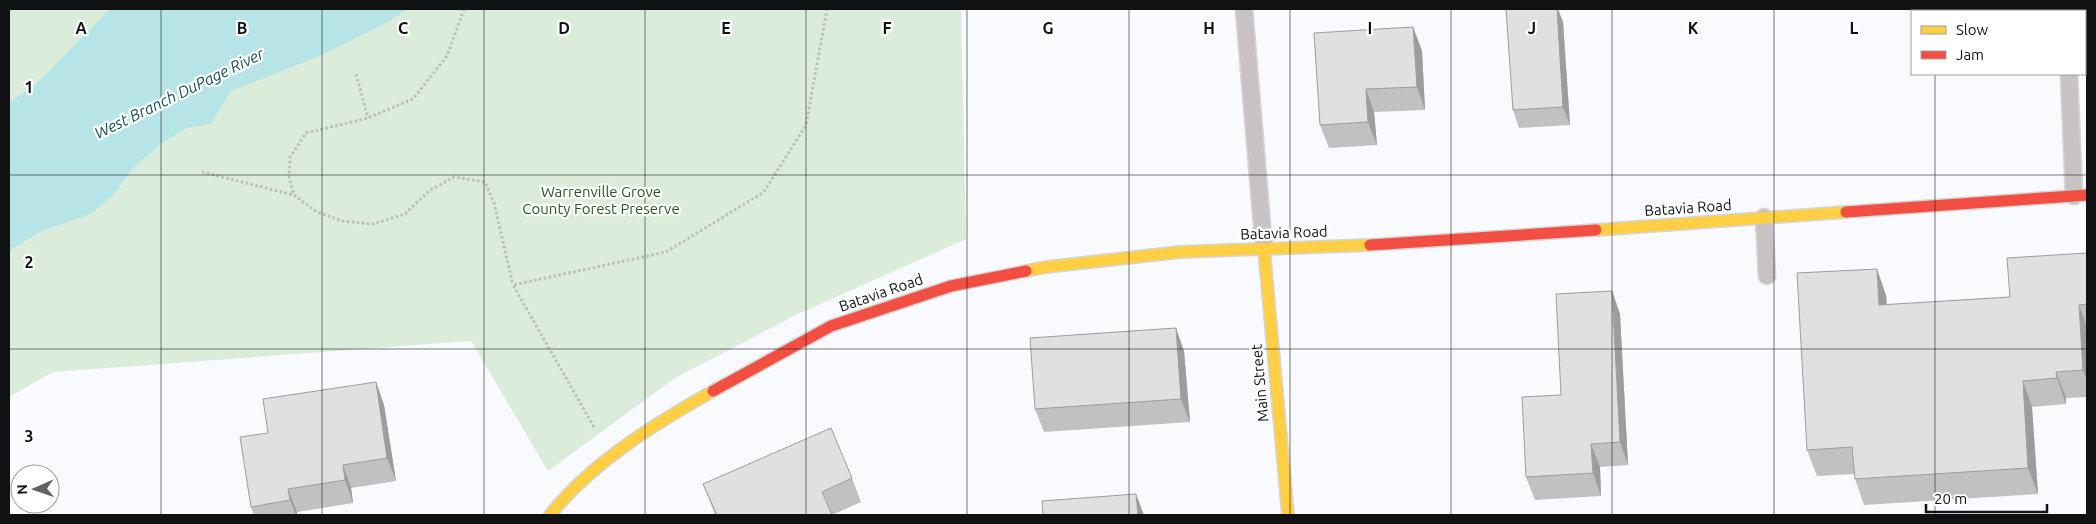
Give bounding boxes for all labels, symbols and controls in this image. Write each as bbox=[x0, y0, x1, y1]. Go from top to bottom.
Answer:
legend bbox=[1911, 10, 2086, 75]
text: A bbox=[75, 19, 87, 37]
text: B bbox=[237, 19, 247, 37]
text: C bbox=[398, 19, 408, 37]
text: D bbox=[558, 19, 570, 37]
text: E bbox=[721, 19, 731, 37]
text: F bbox=[883, 19, 892, 37]
text: G bbox=[1042, 19, 1054, 37]
text: H bbox=[1203, 19, 1215, 37]
text: I bbox=[1368, 19, 1372, 37]
text: J bbox=[1528, 19, 1536, 37]
text: K bbox=[1688, 19, 1699, 37]
text: L bbox=[1850, 19, 1859, 37]
text: Slow bbox=[1956, 21, 1989, 38]
water label: West Branch DuPage River bbox=[91, 44, 267, 142]
text: Jam bbox=[1956, 46, 1984, 63]
text: 1 bbox=[24, 78, 34, 96]
park label: Warrenville Grove County Forest Preserve bbox=[522, 183, 680, 217]
street label: Batavia Road bbox=[1644, 196, 1732, 219]
street label: Batavia Road bbox=[1240, 222, 1328, 243]
text: 2 bbox=[24, 253, 34, 271]
street label: Batavia Road bbox=[837, 270, 925, 315]
street label: Main Street bbox=[1248, 343, 1271, 423]
text: 3 bbox=[24, 427, 34, 445]
north arrow bbox=[10, 464, 60, 514]
scale bar bbox=[1926, 482, 2047, 514]
text: N bbox=[14, 484, 30, 495]
text: 20 m bbox=[1934, 490, 1967, 507]

